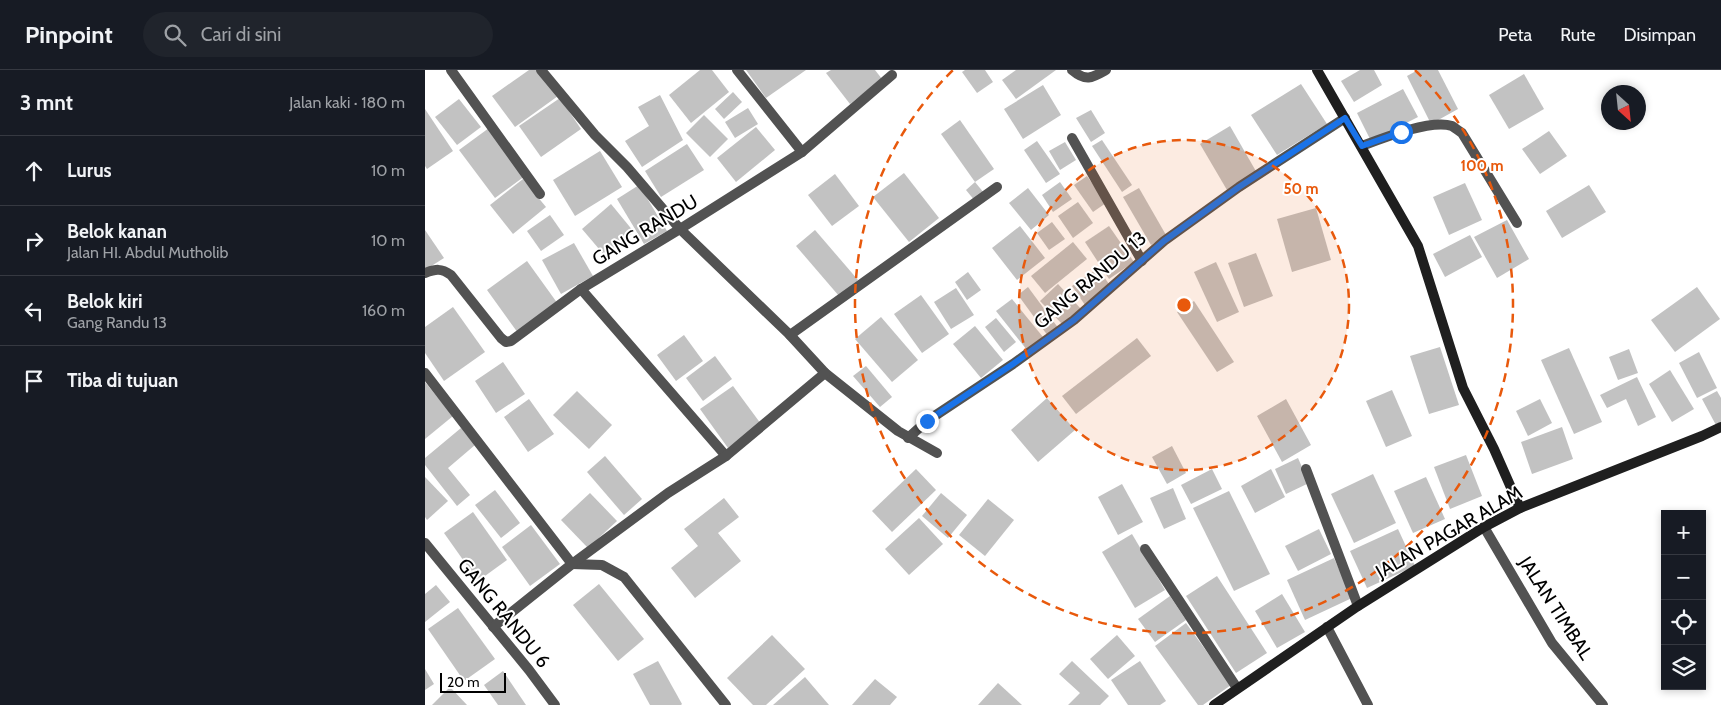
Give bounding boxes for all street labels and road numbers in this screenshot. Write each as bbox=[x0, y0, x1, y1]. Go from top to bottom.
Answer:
street label: GANG RANDU bbox=[588, 189, 702, 271]
street label: GANG RANDU 13 bbox=[1029, 226, 1151, 334]
street label: JALAN PAGAR ALAM bbox=[1371, 481, 1526, 584]
street label: JALAN TIMBAL bbox=[1514, 551, 1598, 664]
street label: GANG RANDU 6 bbox=[453, 554, 555, 672]

